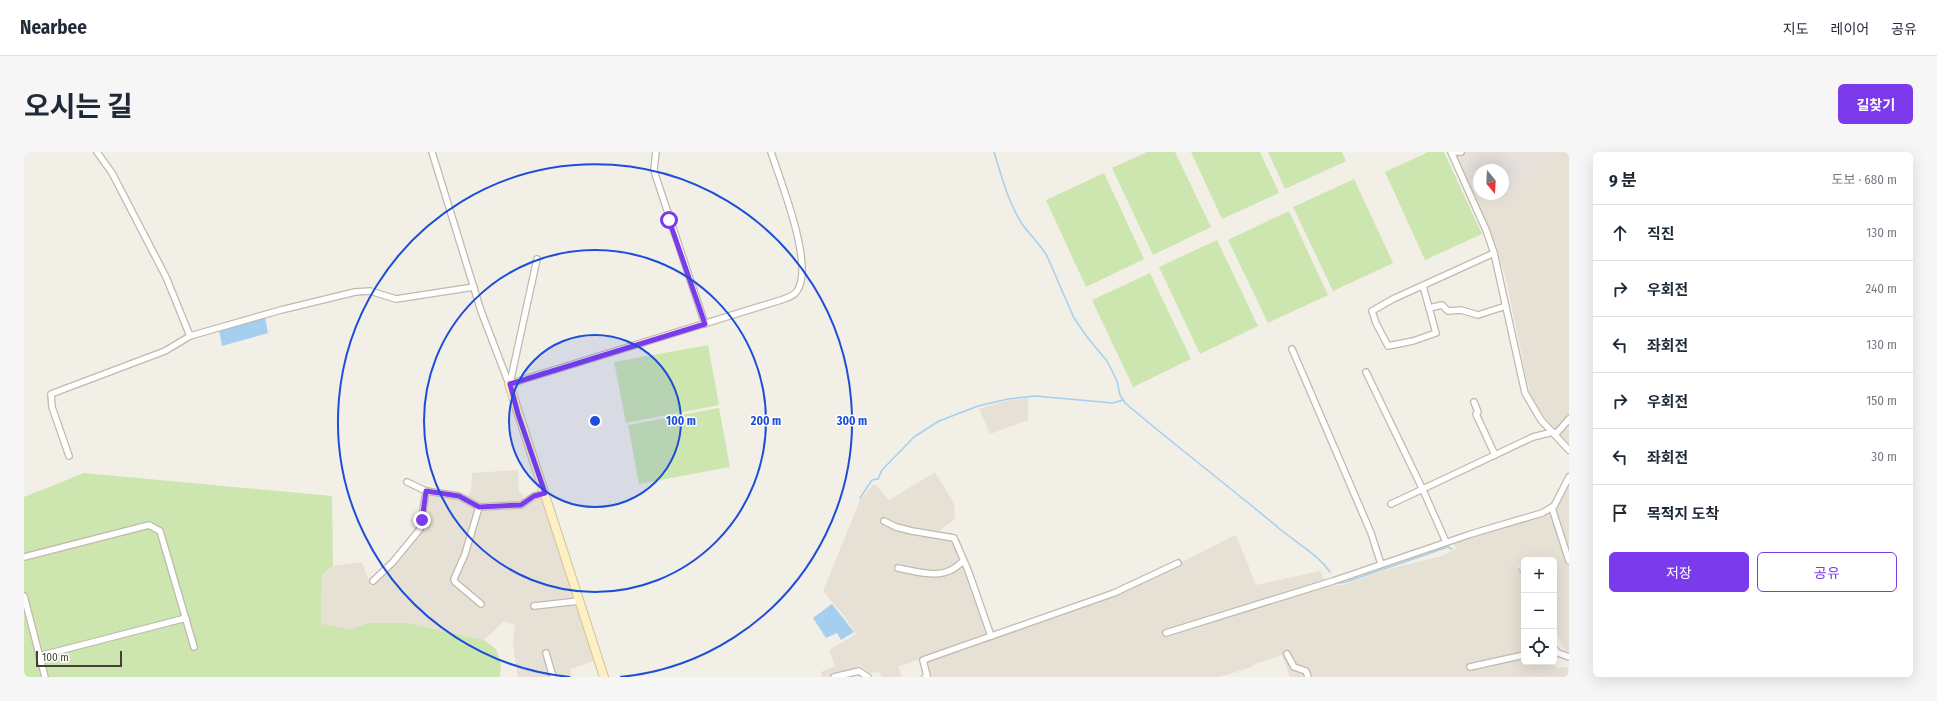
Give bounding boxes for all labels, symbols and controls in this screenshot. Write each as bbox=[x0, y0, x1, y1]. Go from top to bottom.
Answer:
text: Nearbee bbox=[20, 16, 87, 39]
text: 지도 bbox=[1783, 21, 1809, 38]
text: 레이어 bbox=[1831, 21, 1869, 38]
text: 공유 bbox=[1891, 21, 1917, 38]
button: 길찾기 bbox=[1838, 84, 1913, 124]
text: 오시는 길 bbox=[24, 90, 133, 123]
north arrow bbox=[1473, 164, 1509, 200]
text: 9 분 bbox=[1609, 170, 1637, 191]
text: 도보 · 680 m bbox=[1831, 172, 1897, 187]
route start bbox=[660, 211, 678, 229]
icon: ahead bbox=[1609, 222, 1631, 244]
text: 직진 bbox=[1647, 225, 1675, 243]
text: 130 m bbox=[1866, 225, 1897, 240]
icon: right bbox=[1609, 278, 1631, 300]
text: 우회전 bbox=[1647, 281, 1688, 299]
text: 240 m bbox=[1865, 281, 1897, 296]
icon: left bbox=[1609, 334, 1631, 356]
text: 좌회전 bbox=[1647, 337, 1688, 355]
text: 130 m bbox=[1866, 337, 1897, 352]
icon: right bbox=[1609, 390, 1631, 412]
text: 우회전 bbox=[1647, 393, 1688, 411]
text: 150 m bbox=[1866, 393, 1897, 408]
centre of rings bbox=[588, 414, 602, 428]
text: 100 m bbox=[666, 414, 696, 428]
text: 200 m bbox=[750, 414, 781, 428]
text: 300 m bbox=[836, 414, 867, 428]
icon: left bbox=[1609, 446, 1631, 468]
text: 좌회전 bbox=[1647, 449, 1688, 467]
text: 30 m bbox=[1871, 449, 1897, 464]
icon: arrive bbox=[1609, 502, 1631, 524]
text: 목적지 도착 bbox=[1647, 505, 1719, 523]
route end bbox=[413, 511, 431, 529]
button: 저장 bbox=[1609, 552, 1749, 592]
button: 공유 bbox=[1757, 552, 1897, 592]
map controls bbox=[1521, 557, 1557, 665]
button: + bbox=[1521, 557, 1557, 593]
button: − bbox=[1521, 593, 1557, 629]
button: locate bbox=[1521, 629, 1557, 665]
scale bar bbox=[36, 649, 122, 668]
text: 100 m bbox=[42, 651, 69, 664]

